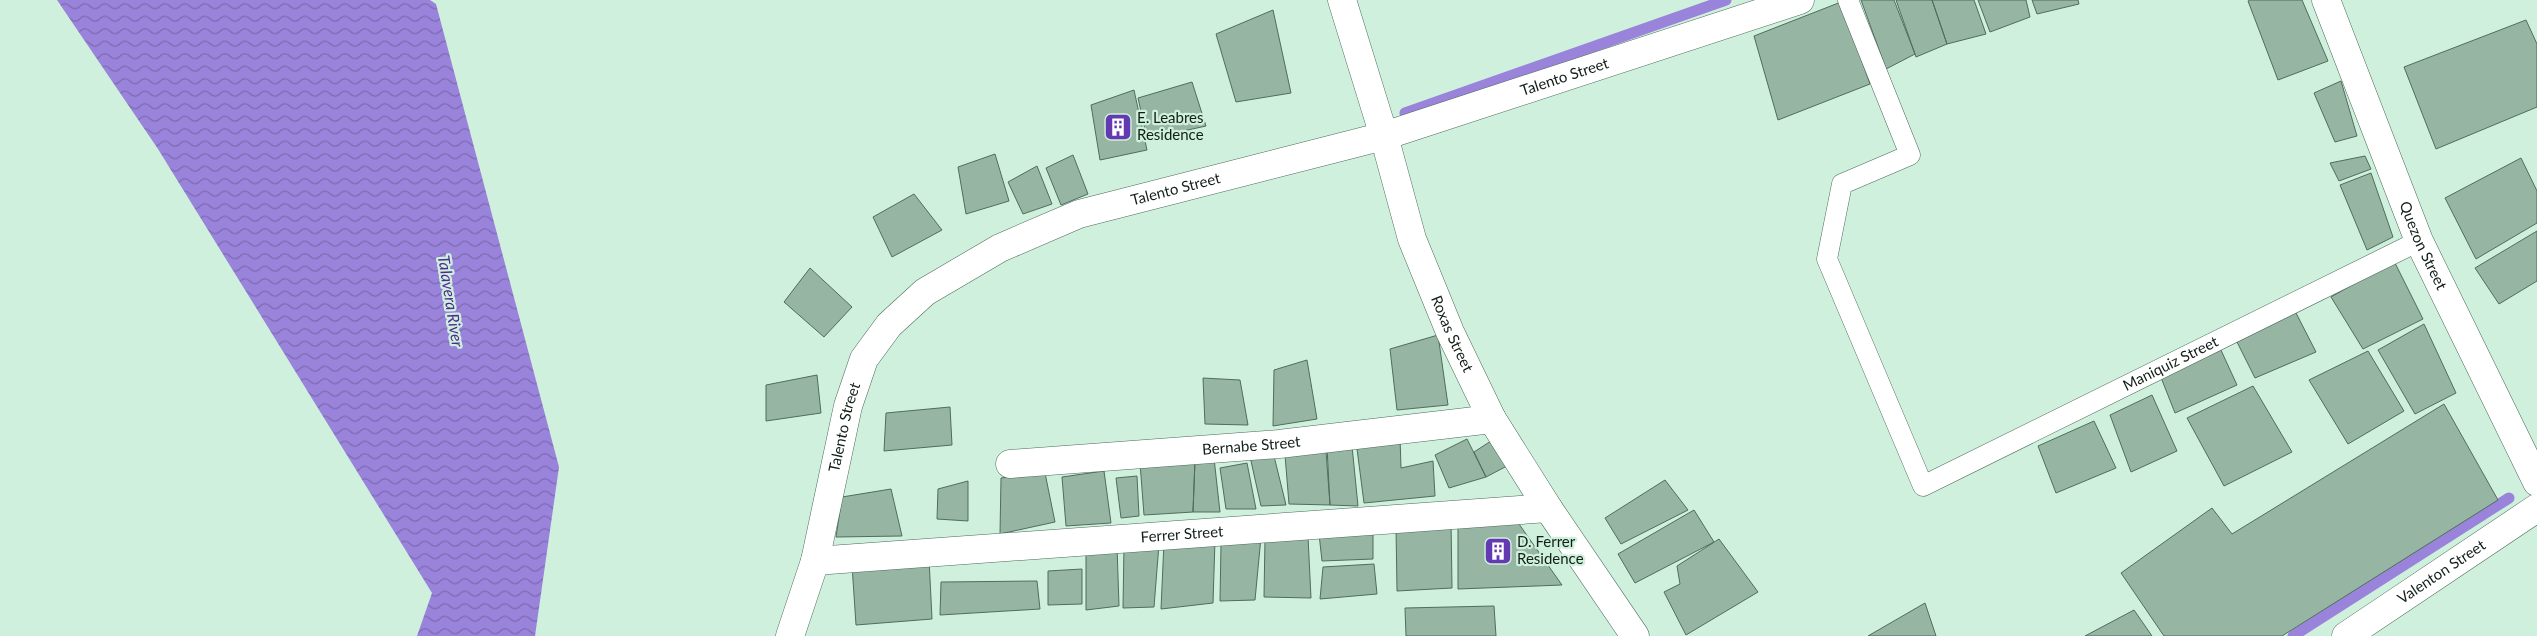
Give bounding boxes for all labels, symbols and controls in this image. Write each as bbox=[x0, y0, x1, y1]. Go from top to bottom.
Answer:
street label: Talento Street bbox=[1518, 53, 1611, 99]
place label: E. Leabres Residence bbox=[1137, 108, 1204, 143]
building icon: E. Leabres Residence bbox=[1103, 112, 1133, 142]
street label: Talento Street bbox=[1129, 168, 1223, 208]
street label: Quezon Street bbox=[2396, 198, 2452, 293]
water label: Talavera River bbox=[435, 254, 468, 349]
street label: Roxas Street bbox=[1428, 293, 1478, 375]
street label: Maniquiz Street bbox=[2120, 331, 2221, 394]
street label: Talento Street bbox=[824, 379, 864, 474]
street label: Bernabe Street bbox=[1201, 431, 1302, 458]
street label: Ferrer Street bbox=[1140, 521, 1225, 545]
place label: D. Ferrer Residence bbox=[1517, 532, 1584, 567]
street label: Valenton Street bbox=[2394, 535, 2489, 607]
building icon: D. Ferrer Residence bbox=[1483, 536, 1513, 566]

